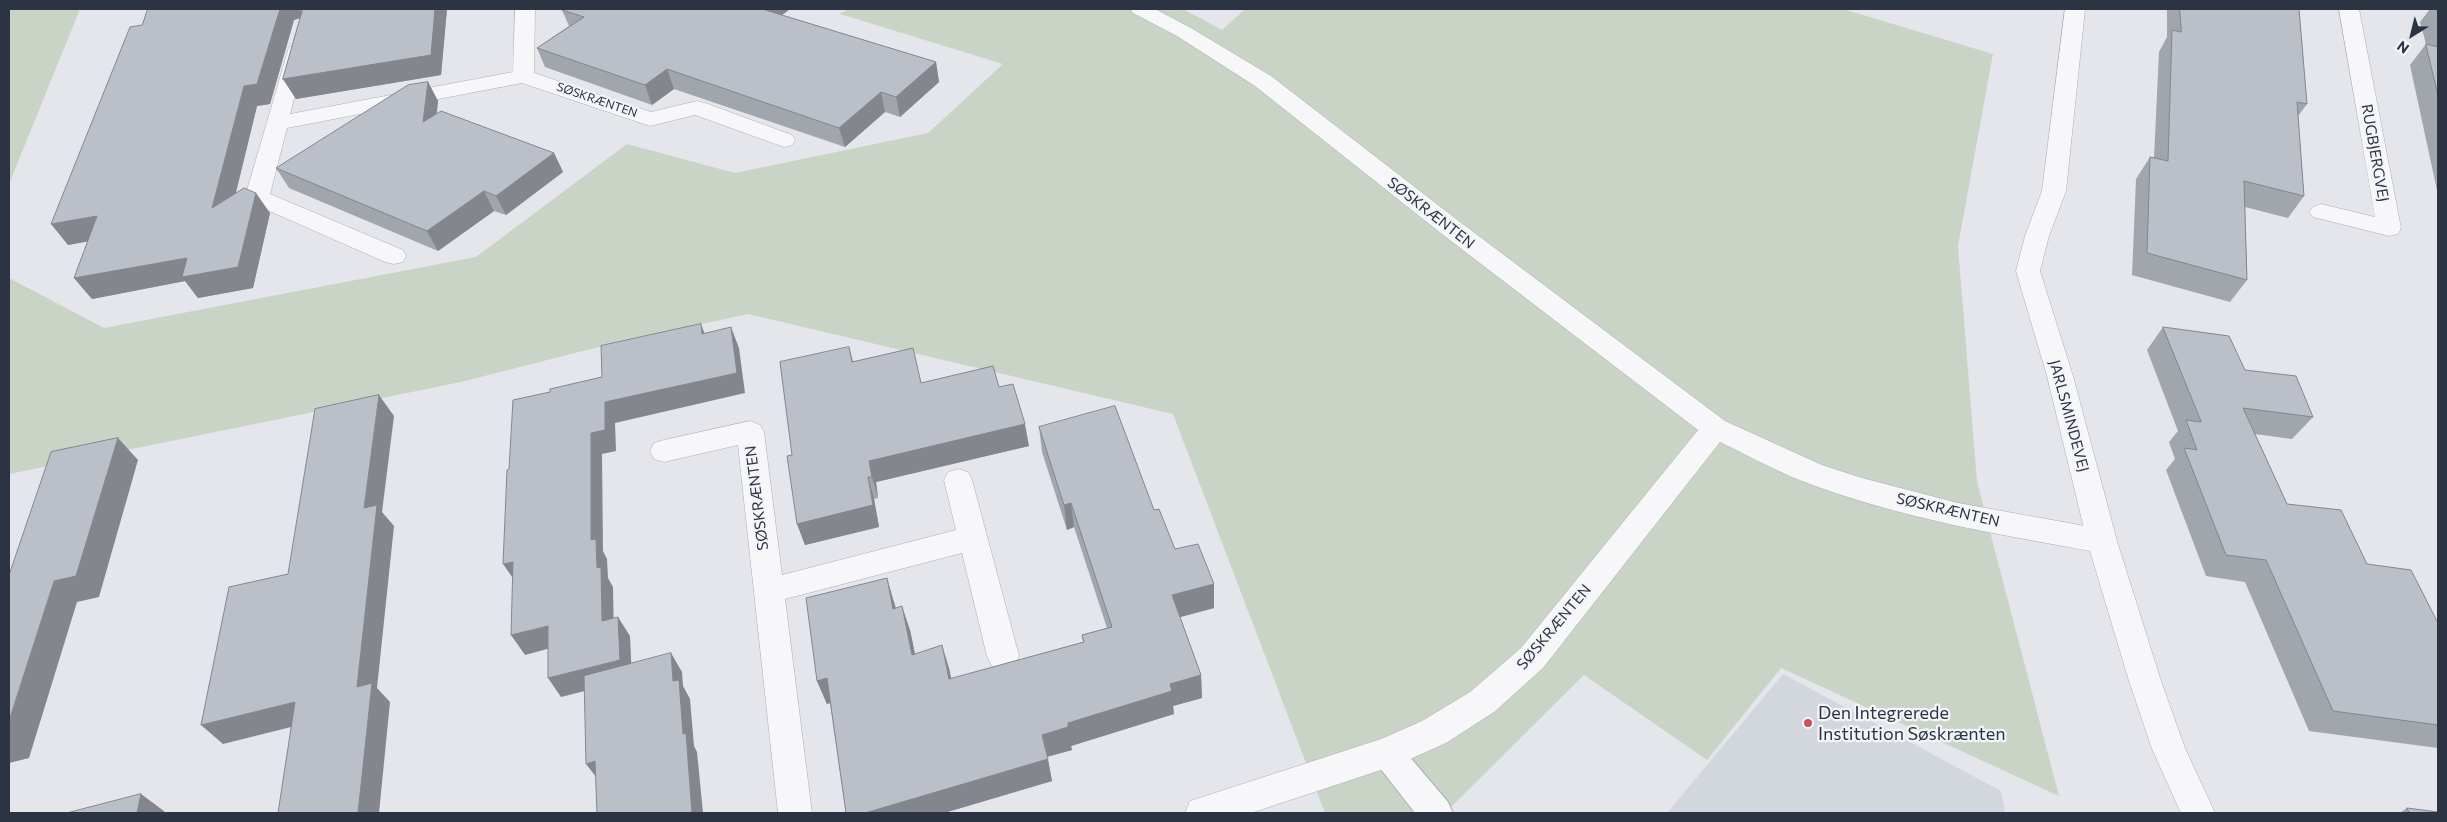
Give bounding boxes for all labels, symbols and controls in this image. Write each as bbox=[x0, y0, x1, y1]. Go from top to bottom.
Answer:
north arrow bbox=[2387, 10, 2437, 60]
text: N bbox=[2394, 38, 2412, 58]
street label: SØSKRÆNTEN bbox=[555, 79, 639, 121]
street label: RUGBJERGVEJ bbox=[2358, 103, 2392, 203]
street label: SØSKRÆNTEN bbox=[1384, 173, 1478, 253]
street label: JARLSMINDEVEJ bbox=[2045, 358, 2093, 474]
street label: SØSKRÆNTEN bbox=[742, 444, 772, 552]
street label: SØSKRÆNTEN bbox=[1894, 489, 2002, 531]
street label: SØSKRÆNTEN bbox=[1513, 581, 1595, 673]
place label: Den Integrerede Institution Søskrænten bbox=[1818, 702, 2006, 744]
marker: Den Integrerede Institution Søskrænten bbox=[1802, 717, 1814, 729]

